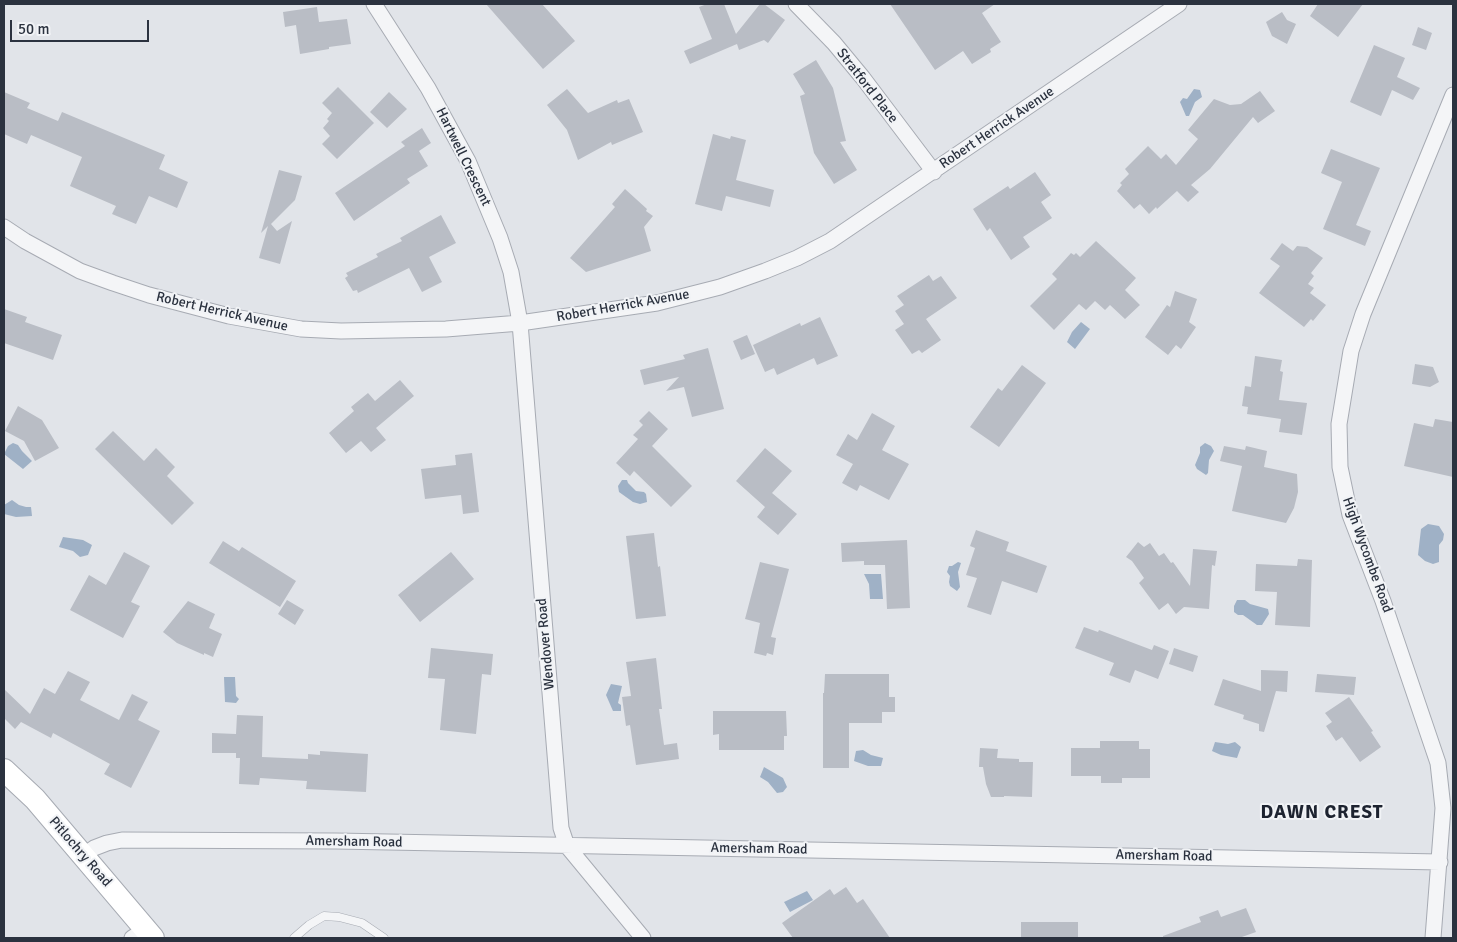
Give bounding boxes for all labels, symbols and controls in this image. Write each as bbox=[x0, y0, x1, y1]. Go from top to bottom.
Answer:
scale bar bbox=[12, 10, 151, 42]
text: 50 m bbox=[18, 20, 49, 38]
street label: Stratford Place bbox=[833, 45, 901, 127]
street label: Robert Herrick Avenue bbox=[937, 83, 1057, 173]
street label: Hartwell Crescent bbox=[432, 105, 494, 209]
street label: Robert Herrick Avenue bbox=[555, 286, 691, 326]
street label: Robert Herrick Avenue bbox=[155, 289, 289, 335]
street label: High Wycombe Road bbox=[1338, 495, 1396, 615]
street label: Wendover Road bbox=[534, 597, 558, 691]
district label: DAWN CREST bbox=[1259, 802, 1385, 824]
street label: Pitlochry Road bbox=[45, 814, 115, 890]
street label: Amersham Road bbox=[305, 833, 403, 851]
street label: Amersham Road bbox=[710, 840, 808, 858]
street label: Amersham Road bbox=[1115, 847, 1213, 865]

